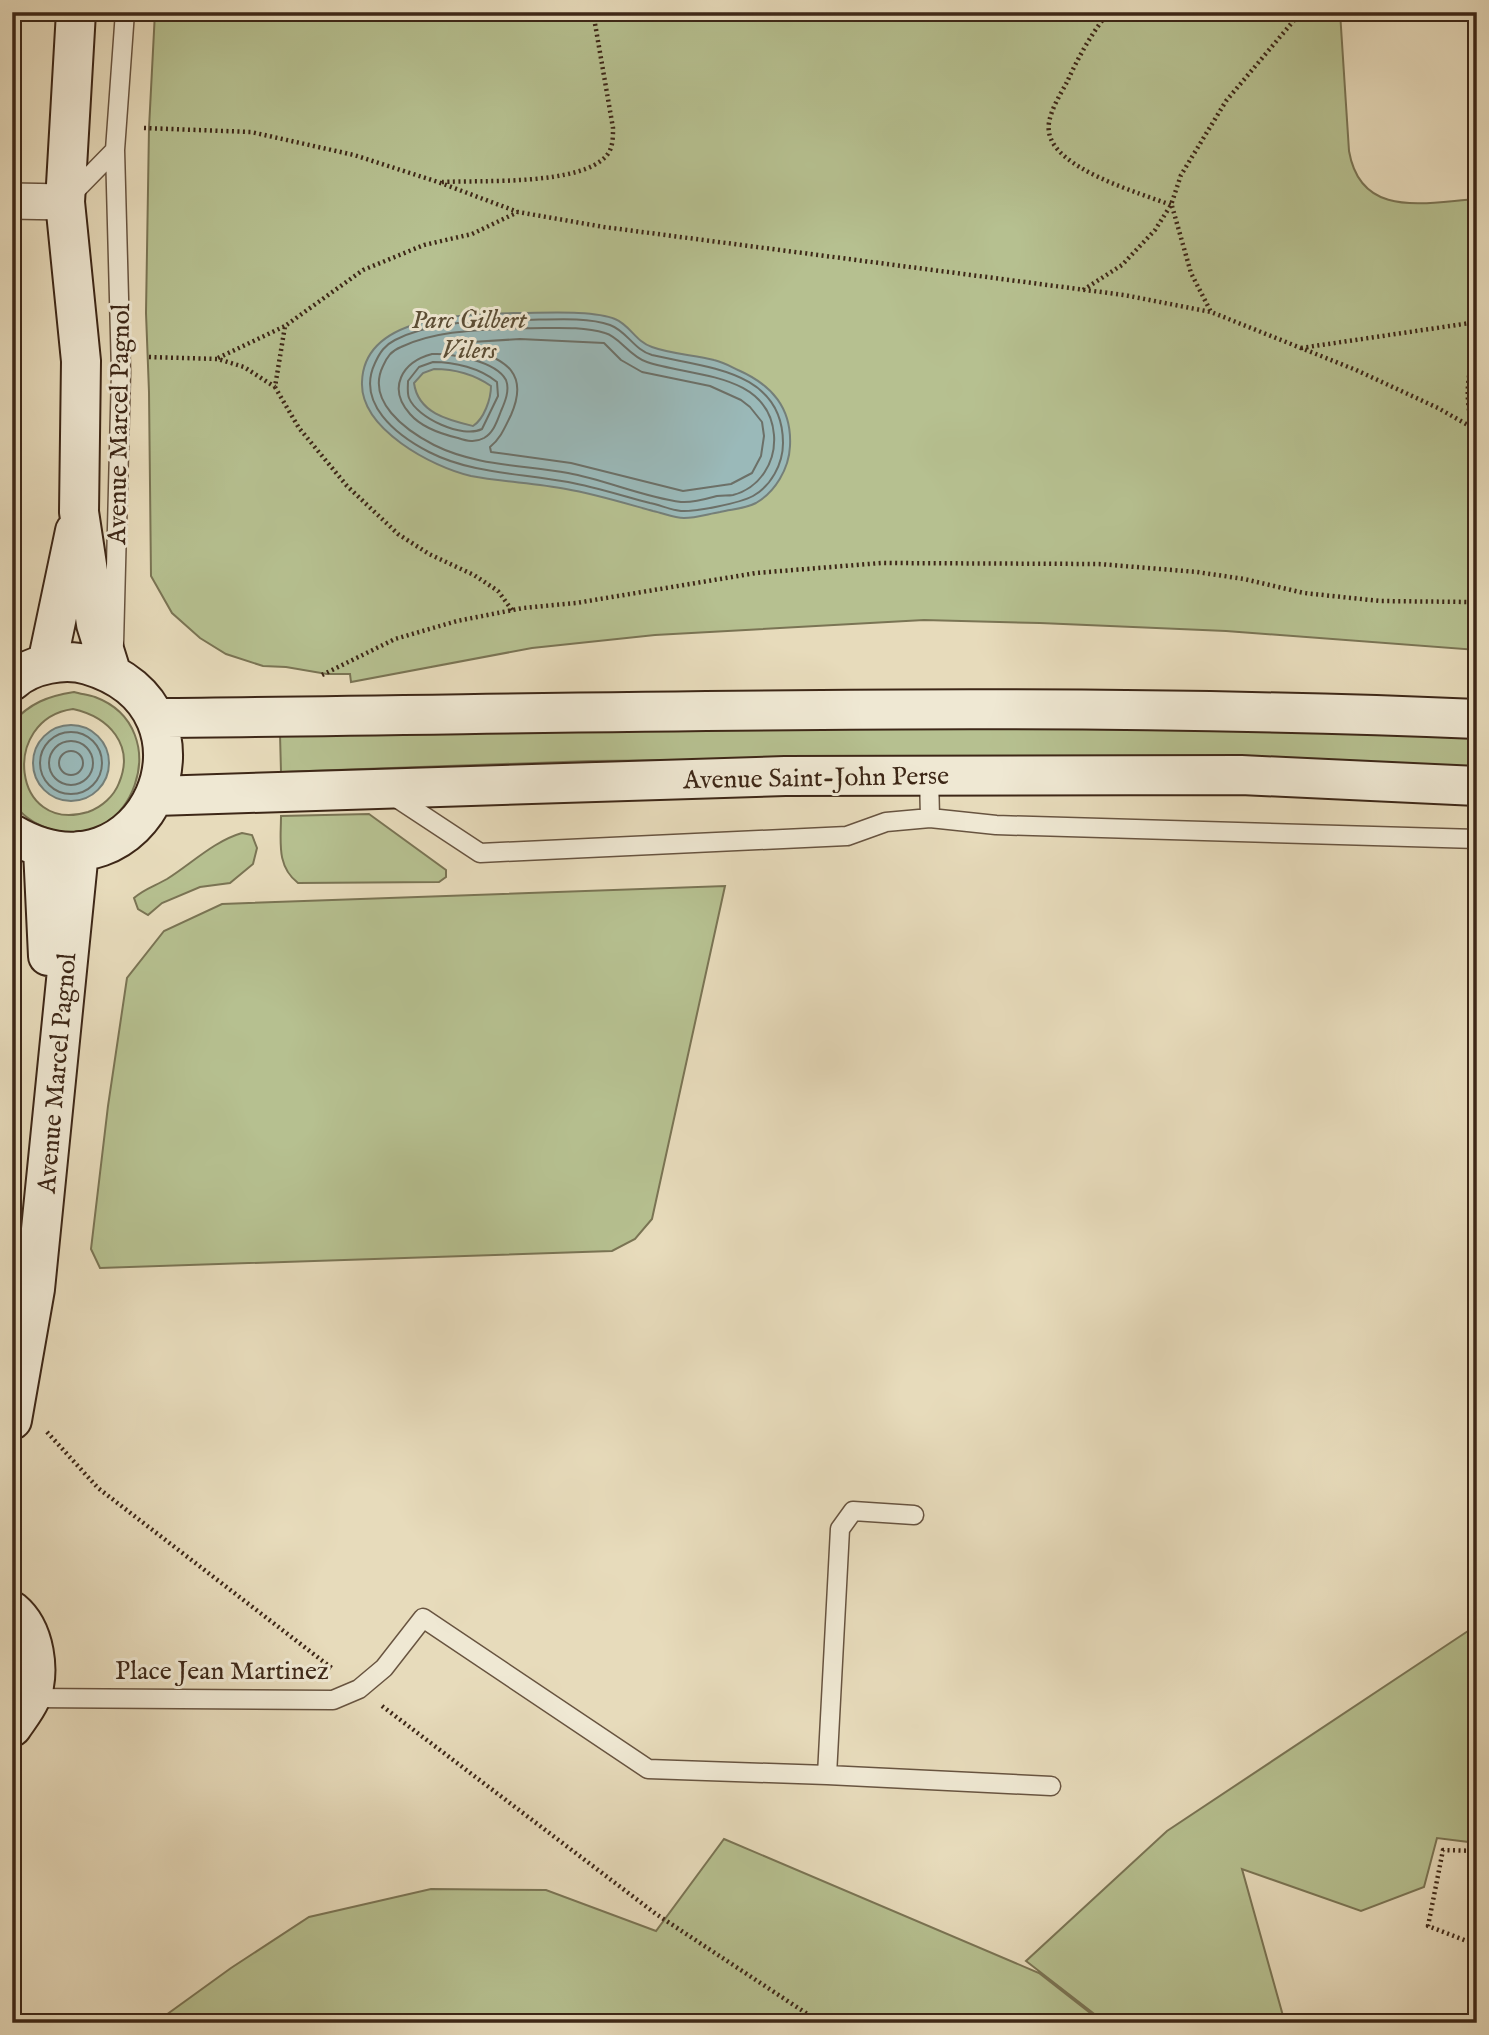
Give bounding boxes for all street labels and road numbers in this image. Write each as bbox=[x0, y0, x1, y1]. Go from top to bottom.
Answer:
street label: Avenue Marcel Pagnol bbox=[101, 302, 138, 546]
street label: Avenue Saint-John Perse bbox=[682, 760, 949, 797]
street label: Avenue Marcel Pagnol bbox=[30, 951, 85, 1196]
street label: Place Jean Martinez bbox=[115, 1655, 329, 1688]

